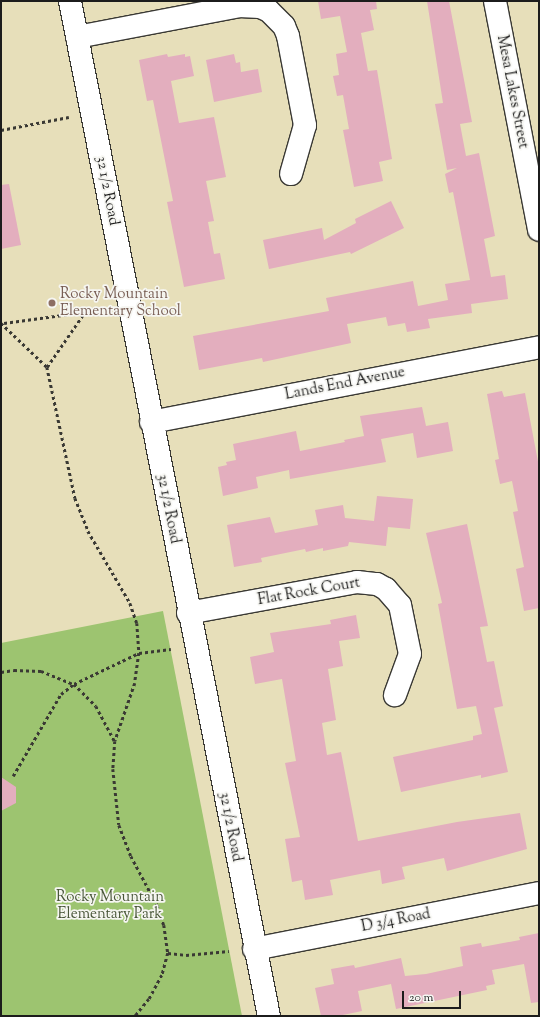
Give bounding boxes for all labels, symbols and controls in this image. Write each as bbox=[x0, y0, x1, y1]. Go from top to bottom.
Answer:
street label: Mesa Lakes Street bbox=[492, 34, 532, 150]
street label: 32 1/2 Road bbox=[91, 155, 123, 227]
place label: Rocky Mountain Elementary School bbox=[60, 285, 181, 320]
marker: Rocky Mountain Elementary School bbox=[47, 298, 57, 308]
street label: Lands End Avenue bbox=[284, 364, 406, 404]
street label: 32 1/2 Road bbox=[152, 473, 184, 545]
street label: Flat Rock Court bbox=[256, 574, 362, 610]
street label: 32 1/2 Road bbox=[214, 791, 246, 863]
park label: Rocky Mountain Elementary Park bbox=[56, 888, 164, 923]
street label: D 3/4 Road bbox=[360, 905, 432, 937]
scale bar bbox=[404, 983, 463, 1009]
text: 20 m bbox=[409, 989, 433, 1007]

